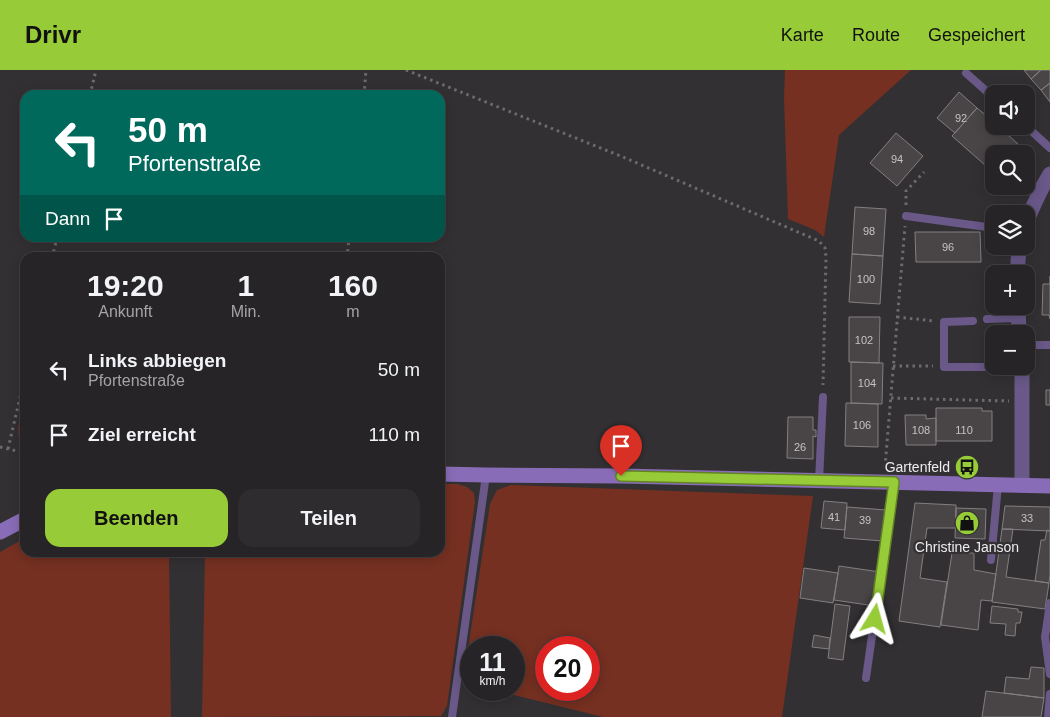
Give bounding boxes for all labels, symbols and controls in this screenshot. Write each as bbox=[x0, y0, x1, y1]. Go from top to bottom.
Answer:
text: Drivr bbox=[25, 21, 81, 48]
text: Karte bbox=[781, 25, 824, 45]
text: Route bbox=[852, 25, 900, 45]
text: Gespeichert bbox=[928, 25, 1025, 45]
map controls bbox=[985, 85, 1035, 375]
button: sound bbox=[985, 85, 1035, 135]
icon: left bbox=[45, 110, 110, 175]
text: 50 m bbox=[128, 110, 208, 149]
house number: 92 bbox=[955, 112, 967, 124]
button: search bbox=[985, 145, 1035, 195]
text: Pfortenstraße bbox=[128, 151, 261, 176]
house number: 94 bbox=[891, 153, 903, 165]
icon: arrive bbox=[100, 205, 128, 233]
button: layers bbox=[985, 205, 1035, 255]
text: Dann bbox=[45, 208, 90, 229]
house number: 98 bbox=[863, 225, 875, 237]
house number: 96 bbox=[942, 241, 954, 253]
button: + bbox=[985, 265, 1035, 315]
text: 19:20 bbox=[87, 269, 164, 302]
text: 1 bbox=[237, 269, 254, 302]
text: 160 bbox=[328, 269, 378, 302]
house number: 100 bbox=[857, 273, 875, 285]
text: Ankunft bbox=[98, 303, 152, 320]
text: Min. bbox=[231, 303, 261, 320]
text: m bbox=[346, 303, 360, 320]
button: − bbox=[985, 325, 1035, 375]
house number: 102 bbox=[855, 334, 873, 346]
text: Links abbiegen bbox=[88, 350, 226, 371]
icon: left bbox=[45, 356, 73, 384]
text: 50 m bbox=[378, 359, 420, 380]
text: Pfortenstraße bbox=[88, 372, 185, 389]
house number: 104 bbox=[858, 377, 876, 389]
house number: 106 bbox=[853, 419, 871, 431]
icon: arrive bbox=[45, 421, 73, 449]
text: Ziel erreicht bbox=[88, 424, 196, 445]
text: 110 m bbox=[369, 424, 420, 445]
house number: 108 bbox=[912, 424, 930, 436]
house number: 110 bbox=[955, 424, 973, 436]
pin bbox=[600, 425, 642, 476]
icon: arrive bbox=[607, 432, 635, 460]
house number: 26 bbox=[794, 441, 806, 453]
bus stop icon: Gartenfeld bbox=[954, 454, 980, 480]
place label: Gartenfeld bbox=[885, 459, 950, 475]
button: Beenden bbox=[45, 489, 228, 547]
button: Teilen bbox=[238, 489, 420, 547]
shop icon: Christine Janson bbox=[954, 510, 980, 536]
house number: 41 bbox=[828, 511, 840, 523]
house number: 33 bbox=[1021, 512, 1033, 524]
house number: 39 bbox=[859, 514, 871, 526]
place label: Christine Janson bbox=[915, 539, 1019, 555]
position arrow bbox=[848, 592, 900, 644]
speed limit sign: 20 bbox=[535, 636, 600, 701]
text: 11 bbox=[479, 648, 506, 676]
text: km/h bbox=[479, 674, 506, 688]

